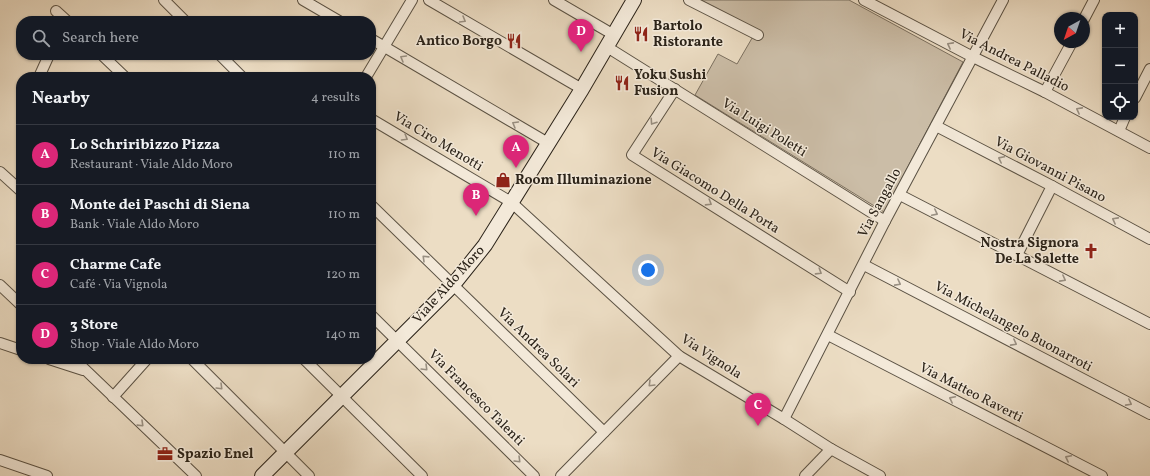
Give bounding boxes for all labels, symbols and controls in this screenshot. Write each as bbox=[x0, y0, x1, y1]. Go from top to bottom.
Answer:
north arrow bbox=[1054, 12, 1090, 48]
map controls bbox=[1102, 12, 1138, 120]
button: + bbox=[1102, 12, 1138, 48]
one-way arrow bbox=[459, 15, 466, 22]
search box bbox=[16, 16, 376, 60]
place label: Bartolo Ristorante bbox=[653, 17, 723, 52]
pin: D bbox=[568, 19, 594, 52]
restaurant icon: Bartolo Ristorante bbox=[632, 25, 650, 43]
street label: Via Andrea Palladio bbox=[956, 25, 1072, 97]
icon: search bbox=[30, 27, 52, 49]
text: Search here bbox=[62, 28, 139, 49]
place label: Antico Borgo bbox=[416, 32, 502, 51]
restaurant icon: Antico Borgo bbox=[505, 32, 523, 50]
one-way arrow bbox=[947, 42, 954, 50]
button: − bbox=[1102, 48, 1138, 84]
one-way arrow bbox=[400, 55, 407, 63]
place label: Yoku Sushi Fusion bbox=[634, 66, 707, 101]
restaurant icon: Yoku Sushi Fusion bbox=[613, 74, 631, 92]
button: locate bbox=[1102, 84, 1138, 120]
text: Nearby bbox=[32, 87, 90, 110]
text: 4 results bbox=[311, 89, 360, 107]
street label: Via Luigi Poletti bbox=[718, 94, 810, 162]
one-way arrow bbox=[1075, 107, 1083, 114]
street label: Via Ciro Menotti bbox=[390, 108, 486, 176]
one-way arrow bbox=[651, 117, 658, 124]
one-way arrow bbox=[512, 121, 519, 128]
street label: Via Giovanni Pisano bbox=[991, 133, 1109, 207]
one-way arrow bbox=[401, 134, 408, 141]
text: Lo Schriribizzo Pizza bbox=[70, 135, 220, 156]
pin: A bbox=[503, 135, 529, 168]
street label: Via Giacomo Della Porta bbox=[647, 144, 783, 238]
text: A bbox=[40, 146, 50, 164]
text: 110 m bbox=[328, 146, 360, 164]
text: Restaurant · Viale Aldo Moro bbox=[70, 156, 233, 174]
one-way arrow bbox=[998, 156, 1005, 164]
street label: Via Sangallo bbox=[854, 165, 906, 241]
shop icon: Room Illuminazione bbox=[494, 171, 512, 189]
place label: Room Illuminazione bbox=[515, 171, 652, 190]
pin: B bbox=[463, 183, 489, 216]
text: Monte dei Paschi di Siena bbox=[70, 195, 250, 216]
one-way arrow bbox=[704, 198, 711, 205]
text: B bbox=[41, 206, 49, 224]
text: 110 m bbox=[328, 206, 360, 224]
one-way arrow bbox=[931, 208, 938, 216]
text: Bank · Viale Aldo Moro bbox=[70, 216, 199, 234]
one-way arrow bbox=[1112, 218, 1120, 225]
place label: Nostra Signora De La Salette bbox=[980, 234, 1079, 269]
street label: Viale Aldo Moro bbox=[409, 242, 489, 328]
church icon: Nostra Signora De La Salette bbox=[1082, 242, 1100, 260]
text: Charme Cafe bbox=[70, 255, 161, 276]
one-way arrow bbox=[422, 255, 430, 262]
your location bbox=[638, 260, 658, 280]
text: C bbox=[41, 266, 49, 284]
text: 120 m bbox=[326, 266, 360, 284]
one-way arrow bbox=[814, 268, 821, 275]
one-way arrow bbox=[1059, 274, 1066, 282]
text: Café · Via Vignola bbox=[70, 276, 168, 294]
street label: Via Michelangelo Buonarroti bbox=[931, 277, 1095, 377]
one-way arrow bbox=[894, 278, 902, 286]
street label: Via Andrea Solari bbox=[493, 304, 583, 392]
text: 3 Store bbox=[70, 315, 118, 336]
text: D bbox=[40, 326, 50, 344]
text: 140 m bbox=[326, 326, 360, 344]
street label: Via Vignola bbox=[677, 330, 745, 384]
text: Shop · Viale Aldo Moro bbox=[70, 336, 199, 354]
one-way arrow bbox=[1009, 338, 1017, 346]
street label: Via Francesco Talenti bbox=[424, 346, 528, 450]
street label: Via Matteo Raverti bbox=[916, 359, 1026, 427]
one-way arrow bbox=[420, 363, 428, 371]
one-way arrow bbox=[648, 379, 656, 387]
one-way arrow bbox=[215, 382, 223, 390]
pin: C bbox=[745, 393, 771, 426]
one-way arrow bbox=[949, 396, 956, 404]
one-way arrow bbox=[1125, 398, 1132, 406]
one-way arrow bbox=[136, 419, 144, 427]
office icon: Spazio Enel bbox=[156, 445, 174, 463]
place label: Spazio Enel bbox=[177, 445, 254, 464]
one-way arrow bbox=[513, 455, 521, 463]
one-way arrow bbox=[1064, 455, 1072, 463]

